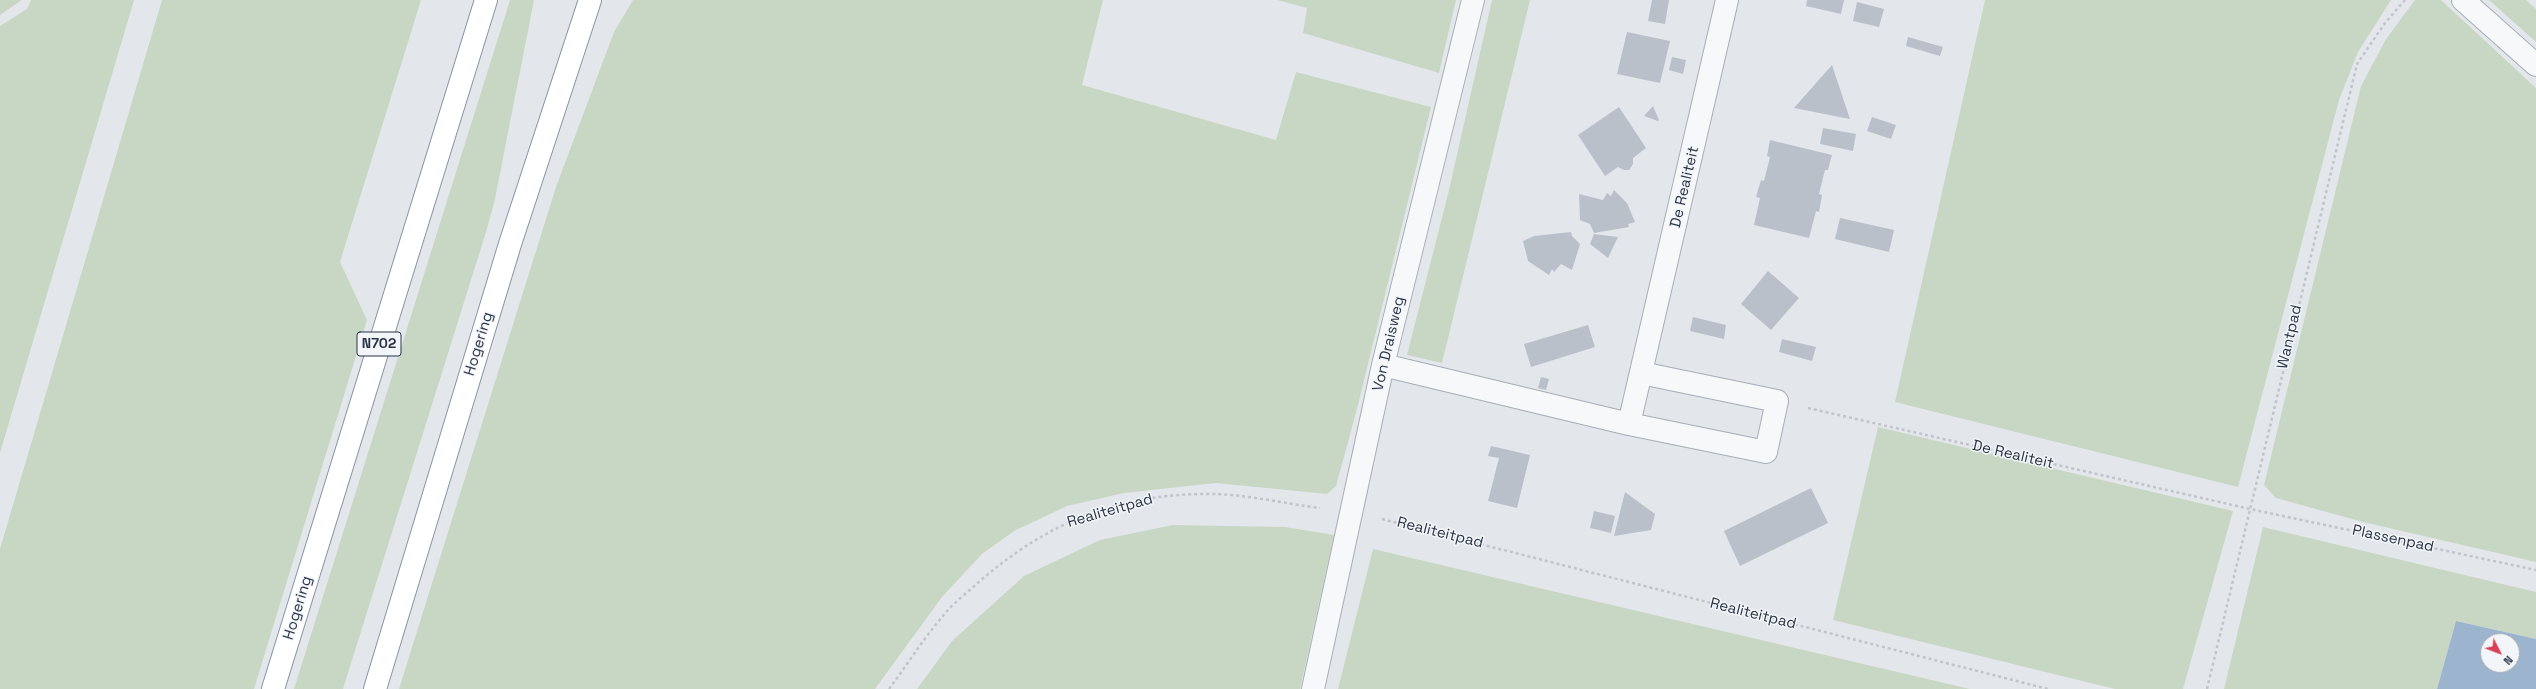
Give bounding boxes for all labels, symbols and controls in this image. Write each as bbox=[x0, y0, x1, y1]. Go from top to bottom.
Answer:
street label: De Realiteit bbox=[1667, 144, 1703, 230]
street label: Von Draisweg bbox=[1369, 295, 1409, 393]
street label: Wantpad bbox=[2274, 303, 2306, 371]
street label: Hogering bbox=[461, 310, 497, 378]
road number: N702 bbox=[357, 332, 401, 356]
street label: De Realiteit bbox=[1970, 437, 2056, 473]
street label: Realiteitpad bbox=[1065, 490, 1155, 532]
street label: Realiteitpad bbox=[1395, 514, 1485, 552]
street label: Plassenpad bbox=[2351, 522, 2435, 556]
street label: Hogering bbox=[280, 574, 316, 642]
street label: Realiteitpad bbox=[1708, 595, 1798, 633]
north arrow bbox=[2480, 633, 2520, 673]
text: N bbox=[2501, 653, 2516, 668]

